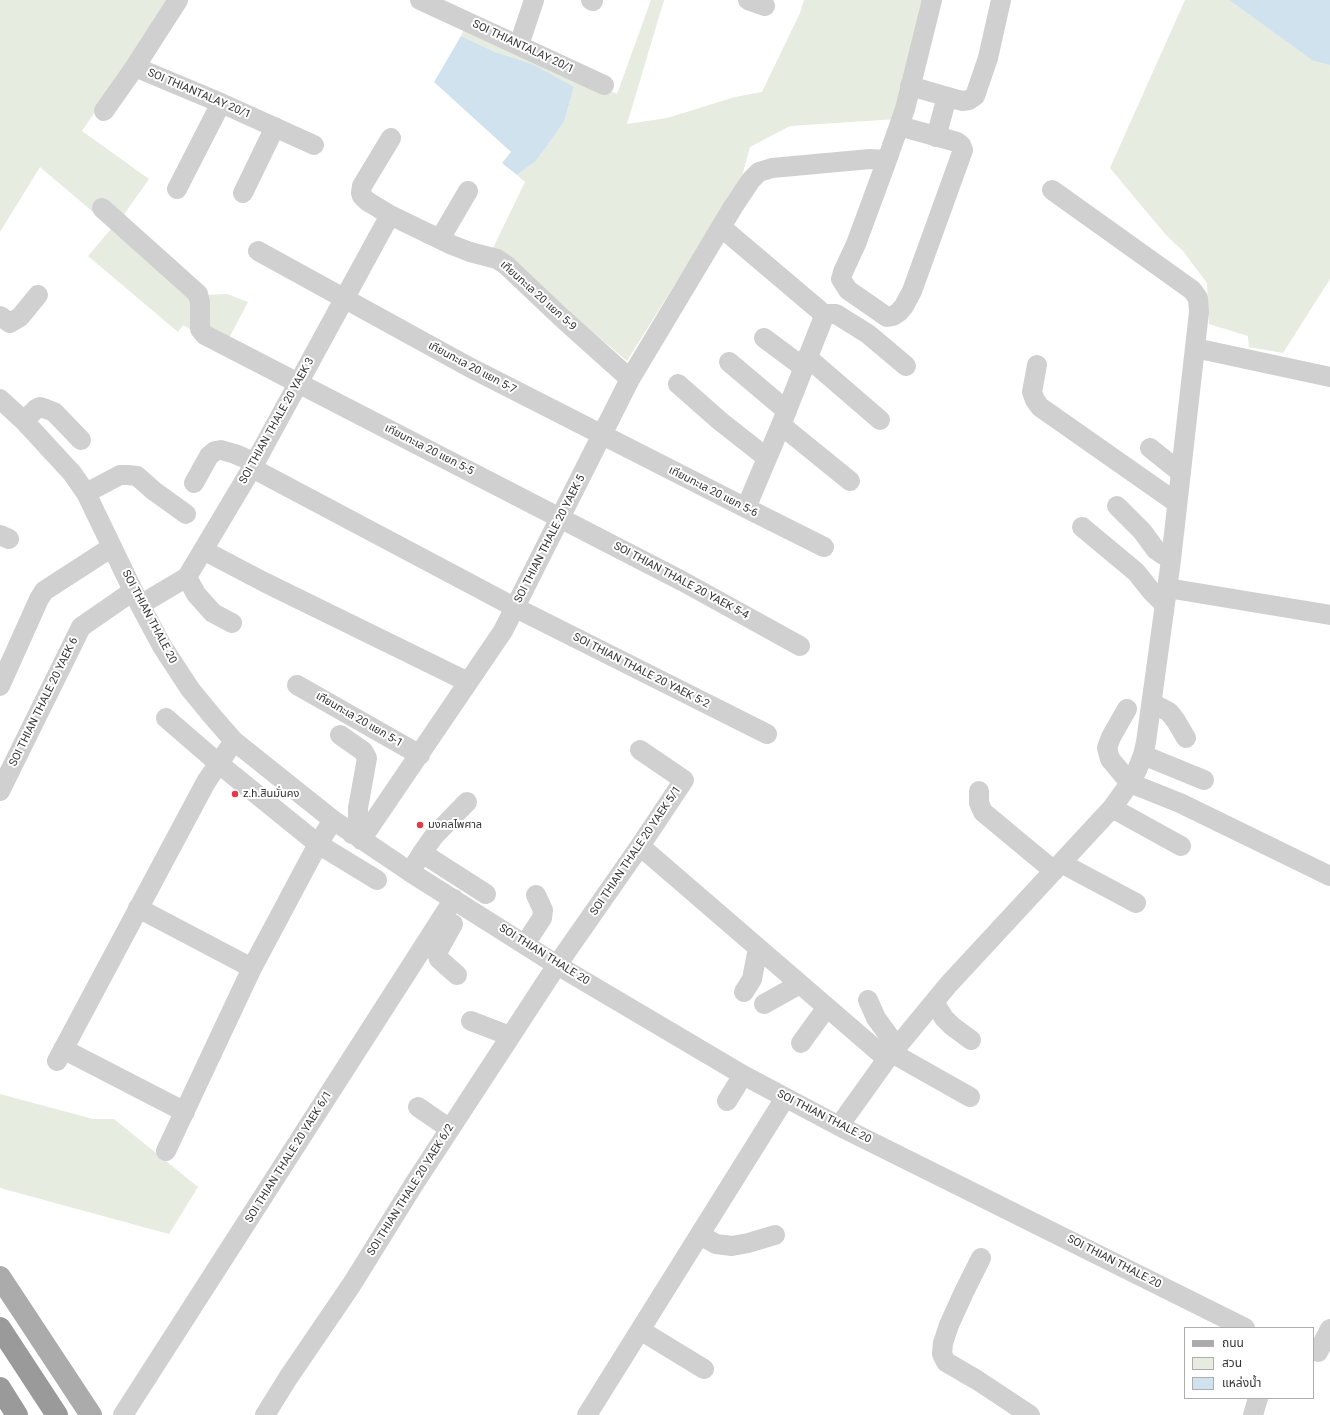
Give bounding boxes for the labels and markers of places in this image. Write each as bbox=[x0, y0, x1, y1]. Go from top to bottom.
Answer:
place label: z.h.สินมั่นคง bbox=[243, 787, 300, 801]
marker: z.h.สินมั่นคง bbox=[230, 789, 240, 799]
place label: มงคลไพศาล bbox=[428, 818, 482, 832]
marker: มงคลไพศาล bbox=[415, 820, 425, 830]

